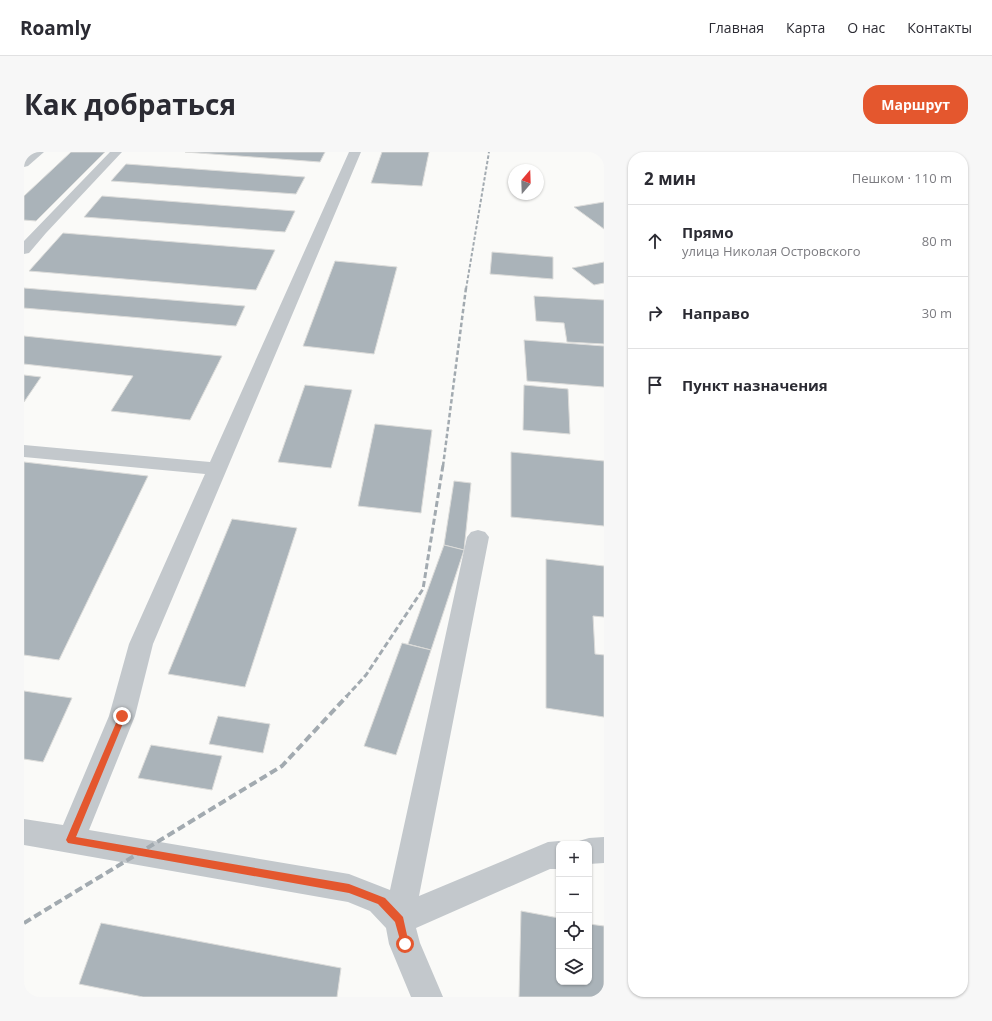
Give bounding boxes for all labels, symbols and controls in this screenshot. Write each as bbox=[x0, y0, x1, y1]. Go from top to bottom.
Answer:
text: Roamly bbox=[20, 15, 91, 41]
text: Главная bbox=[709, 18, 764, 37]
text: Карта bbox=[786, 18, 825, 37]
text: О нас bbox=[847, 18, 885, 37]
text: Контакты bbox=[907, 18, 972, 37]
text: Как добраться bbox=[24, 85, 236, 123]
button: Маршрут bbox=[863, 85, 968, 124]
north arrow bbox=[508, 164, 544, 200]
text: 2 мин bbox=[644, 167, 696, 190]
text: Пешком · 110 m bbox=[852, 169, 952, 187]
text: Прямо bbox=[682, 222, 734, 242]
icon: ahead bbox=[644, 230, 666, 252]
text: 80 m bbox=[922, 232, 952, 250]
text: улица Николая Островского bbox=[682, 242, 860, 260]
icon: right bbox=[644, 302, 666, 324]
text: Направо bbox=[682, 303, 750, 323]
text: 30 m bbox=[922, 304, 952, 322]
icon: arrive bbox=[644, 374, 666, 396]
text: Пункт назначения bbox=[682, 375, 828, 395]
route end bbox=[113, 707, 131, 725]
map controls bbox=[556, 841, 592, 985]
button: + bbox=[556, 841, 592, 877]
button: − bbox=[556, 877, 592, 913]
button: locate bbox=[556, 913, 592, 949]
route start bbox=[396, 935, 414, 953]
button: layers bbox=[556, 949, 592, 985]

